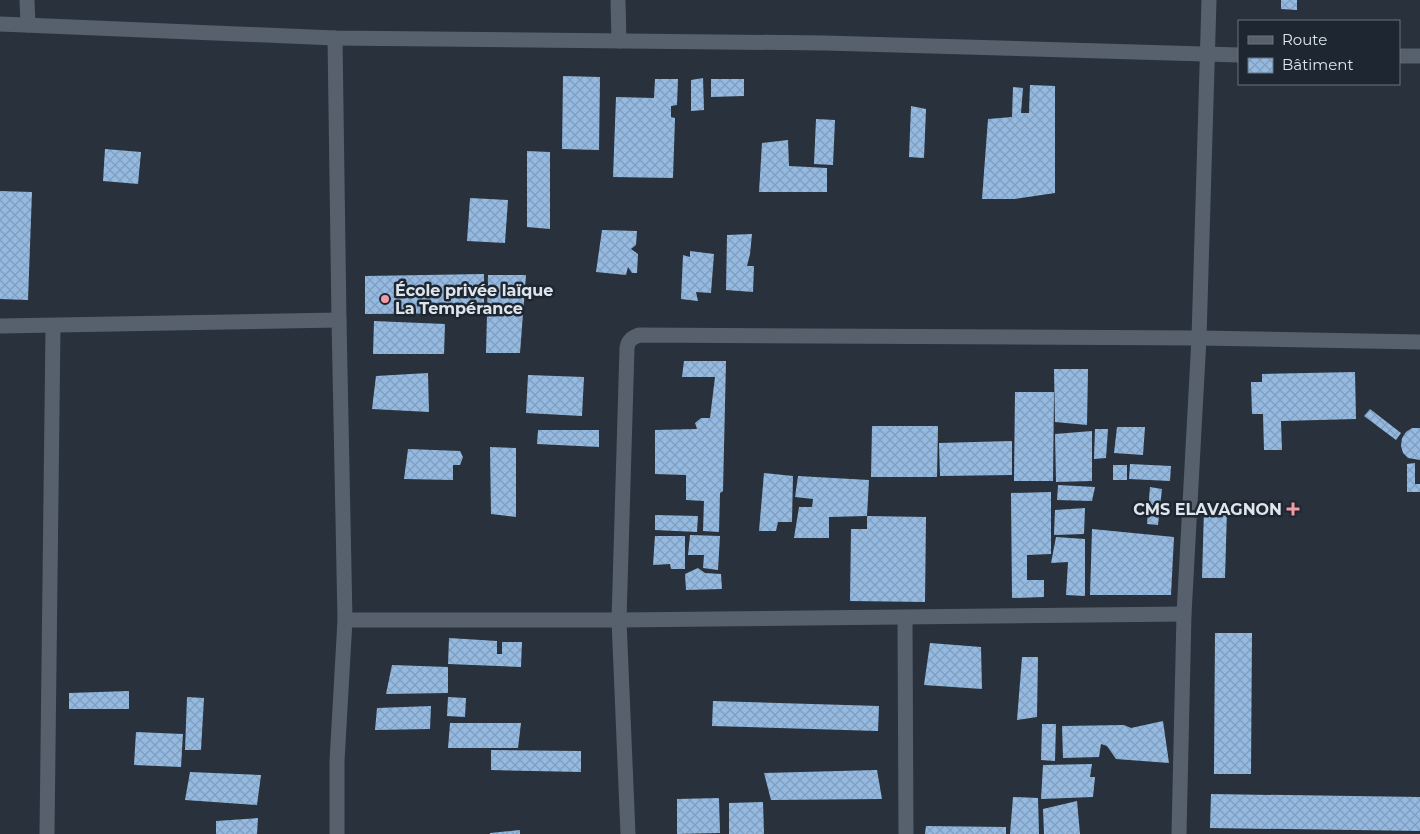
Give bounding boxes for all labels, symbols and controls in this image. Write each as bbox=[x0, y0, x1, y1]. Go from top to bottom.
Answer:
legend bbox=[1238, 20, 1400, 85]
text: Route bbox=[1282, 30, 1327, 49]
text: Bâtiment bbox=[1282, 55, 1354, 74]
place label: École privée laïque La Tempérance bbox=[395, 281, 553, 318]
marker: École privée laïque La Tempérance bbox=[379, 293, 391, 305]
place label: CMS ELAVAGNON bbox=[1133, 500, 1282, 519]
marker: CMS ELAVAGNON bbox=[1286, 502, 1300, 516]

